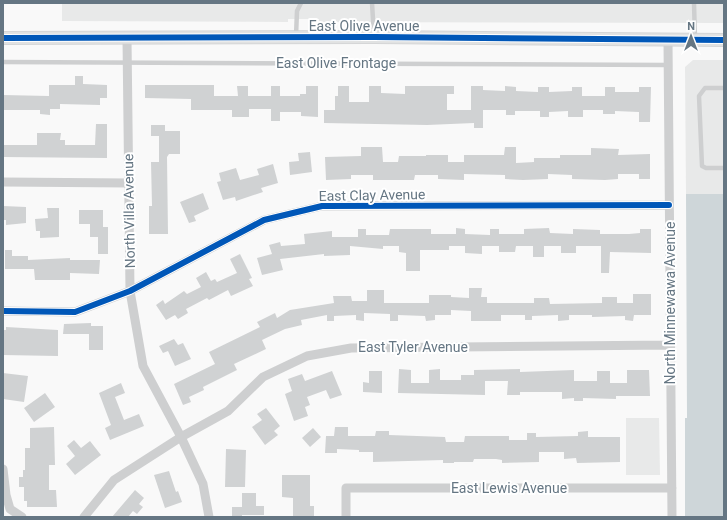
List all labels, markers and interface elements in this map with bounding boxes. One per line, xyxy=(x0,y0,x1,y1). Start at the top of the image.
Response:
north arrow xyxy=(671,16,711,56)
street label: East Olive Avenue xyxy=(309,18,419,34)
text: N xyxy=(687,20,695,33)
street label: East Olive Frontage xyxy=(276,55,396,71)
street label: North Villa Avenue xyxy=(120,153,138,269)
street label: East Clay Avenue xyxy=(318,186,426,204)
street label: North Minnewawa Avenue xyxy=(662,222,678,384)
street label: East Tyler Avenue xyxy=(358,339,468,355)
street label: East Lewis Avenue xyxy=(451,480,567,496)

